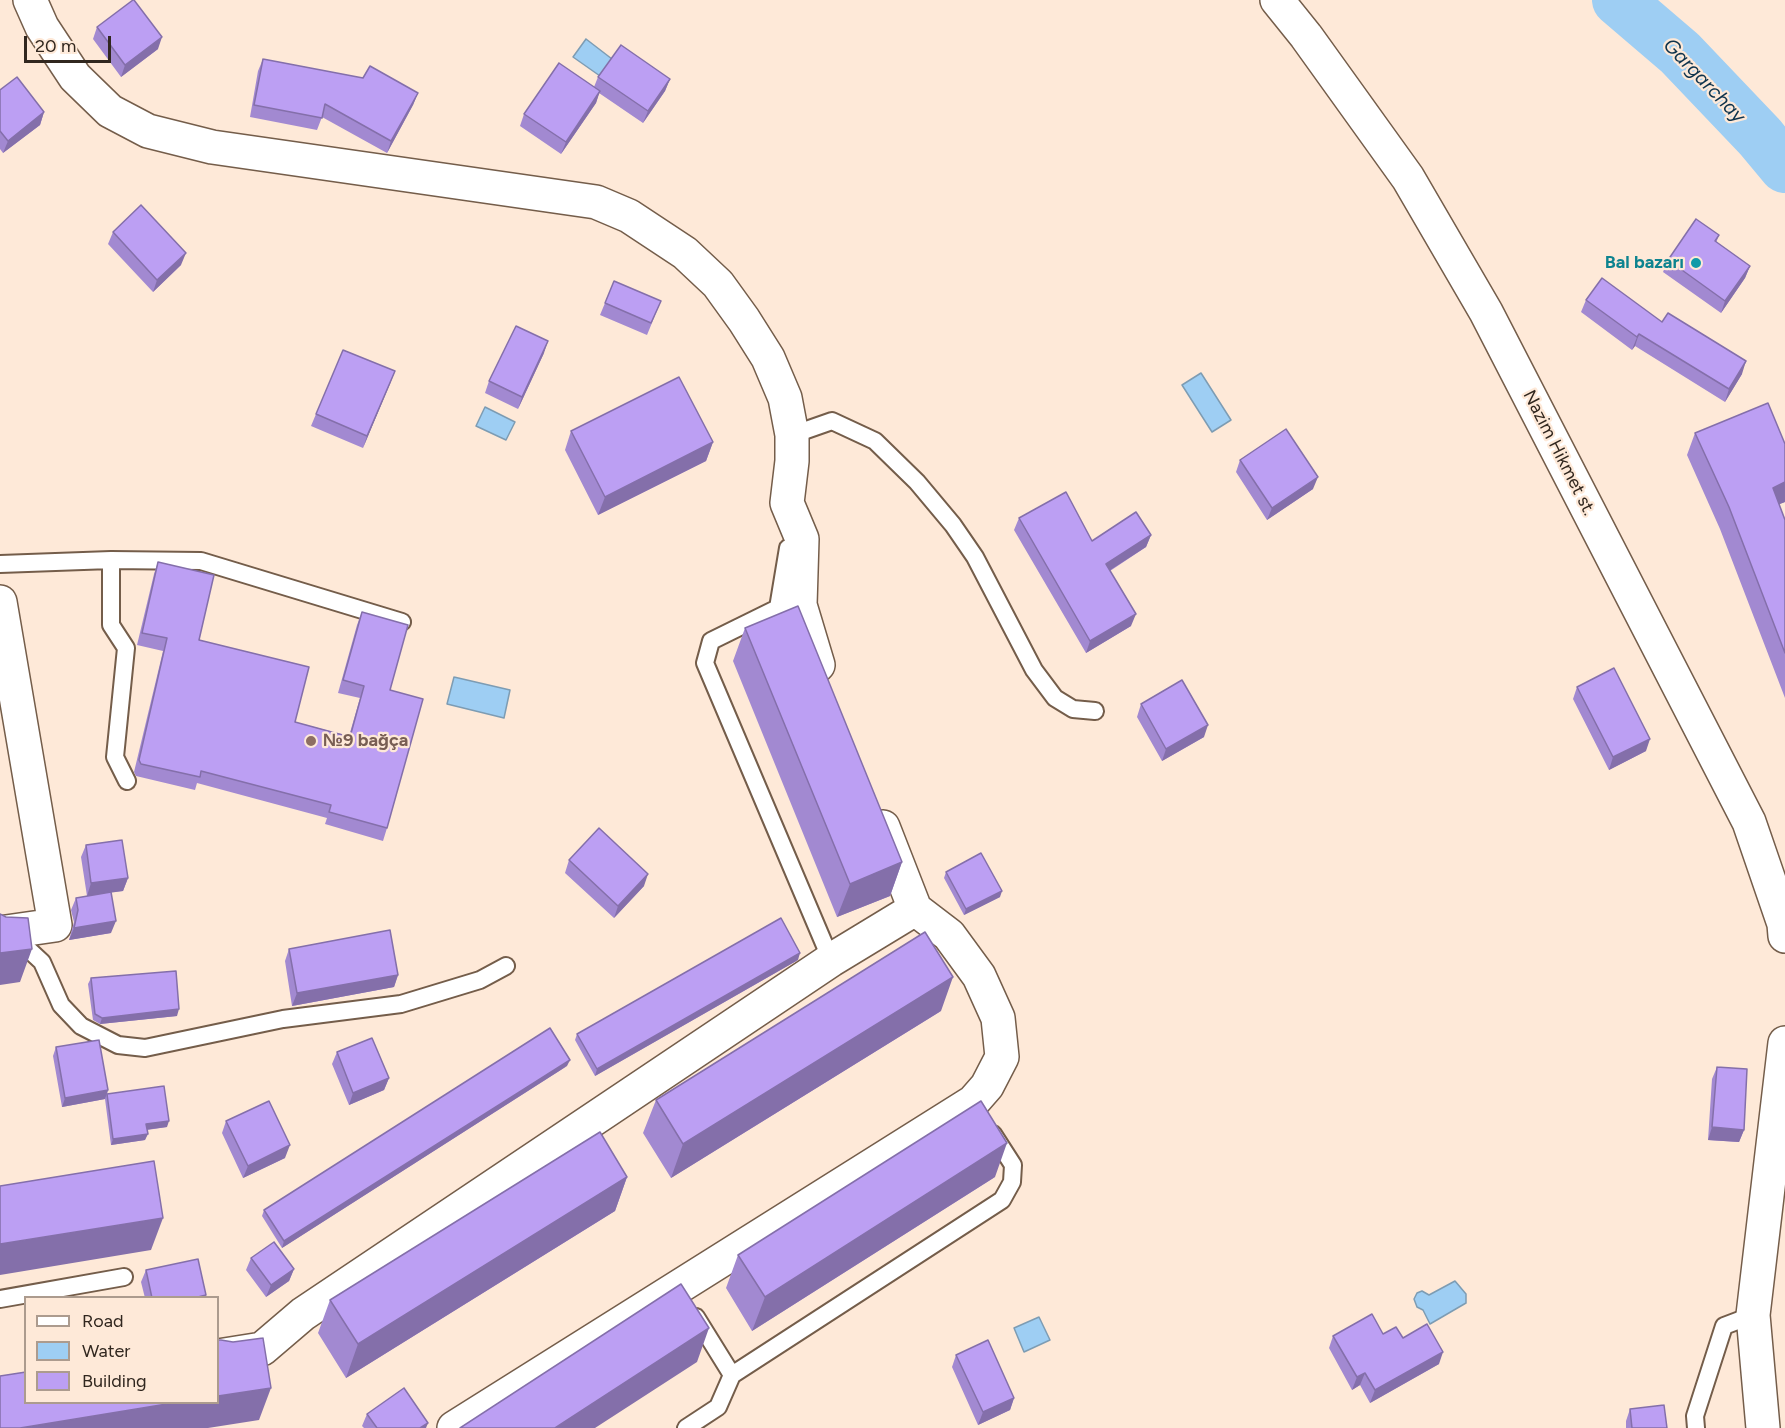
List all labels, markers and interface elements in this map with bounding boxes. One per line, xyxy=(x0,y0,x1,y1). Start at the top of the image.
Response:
scale bar xyxy=(27,24,114,62)
water label: Gargarchay xyxy=(1658,34,1750,128)
text: 20 m xyxy=(35,35,76,57)
place label: Bal bazarı xyxy=(1605,252,1684,274)
marker: Bal bazarı xyxy=(1689,256,1703,270)
street label: Nazim Hikmet st. xyxy=(1518,387,1600,519)
place label: №9 bağça xyxy=(323,730,408,752)
marker: №9 bağça xyxy=(304,734,318,748)
legend xyxy=(24,1296,219,1404)
text: Road xyxy=(82,1310,123,1332)
text: Water xyxy=(82,1340,130,1362)
text: Building xyxy=(82,1370,147,1392)

